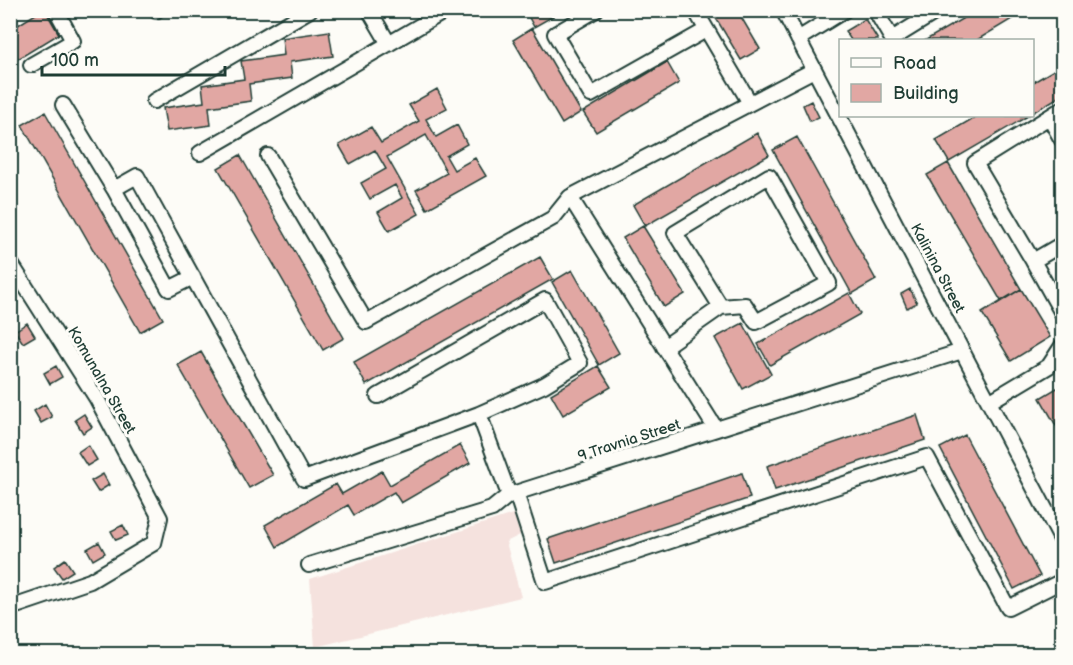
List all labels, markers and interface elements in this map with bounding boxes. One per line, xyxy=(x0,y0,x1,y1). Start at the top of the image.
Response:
scale bar xyxy=(42,39,225,77)
legend xyxy=(839,39,1034,117)
text: 100 m xyxy=(51,50,99,71)
text: Road xyxy=(893,53,937,74)
text: Building xyxy=(893,83,959,104)
street label: Kalinina Street xyxy=(906,220,969,317)
street label: Komunalna Street xyxy=(63,323,140,438)
street label: 9 Travnia Street xyxy=(575,415,683,466)

